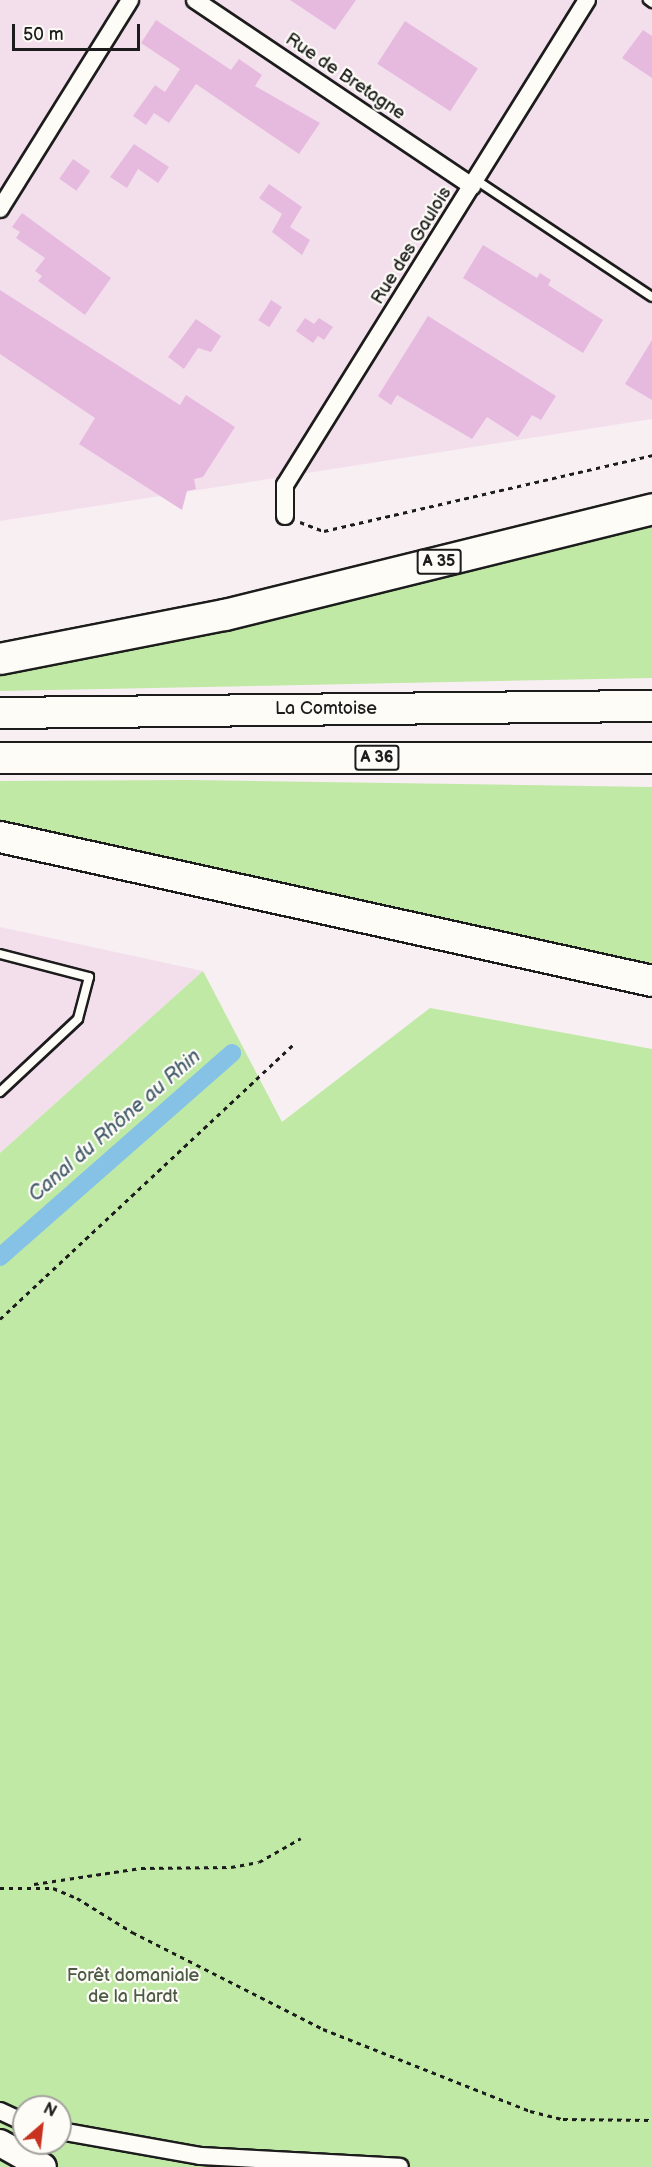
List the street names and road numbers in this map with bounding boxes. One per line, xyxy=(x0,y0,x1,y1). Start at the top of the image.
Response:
street label: Rue de Bretagne xyxy=(281,29,409,125)
street label: Rue des Gaulois xyxy=(367,183,457,309)
road number: A 35 xyxy=(416,549,462,575)
street label: La Comtoise xyxy=(275,698,377,720)
road number: A 36 xyxy=(353,745,401,771)

